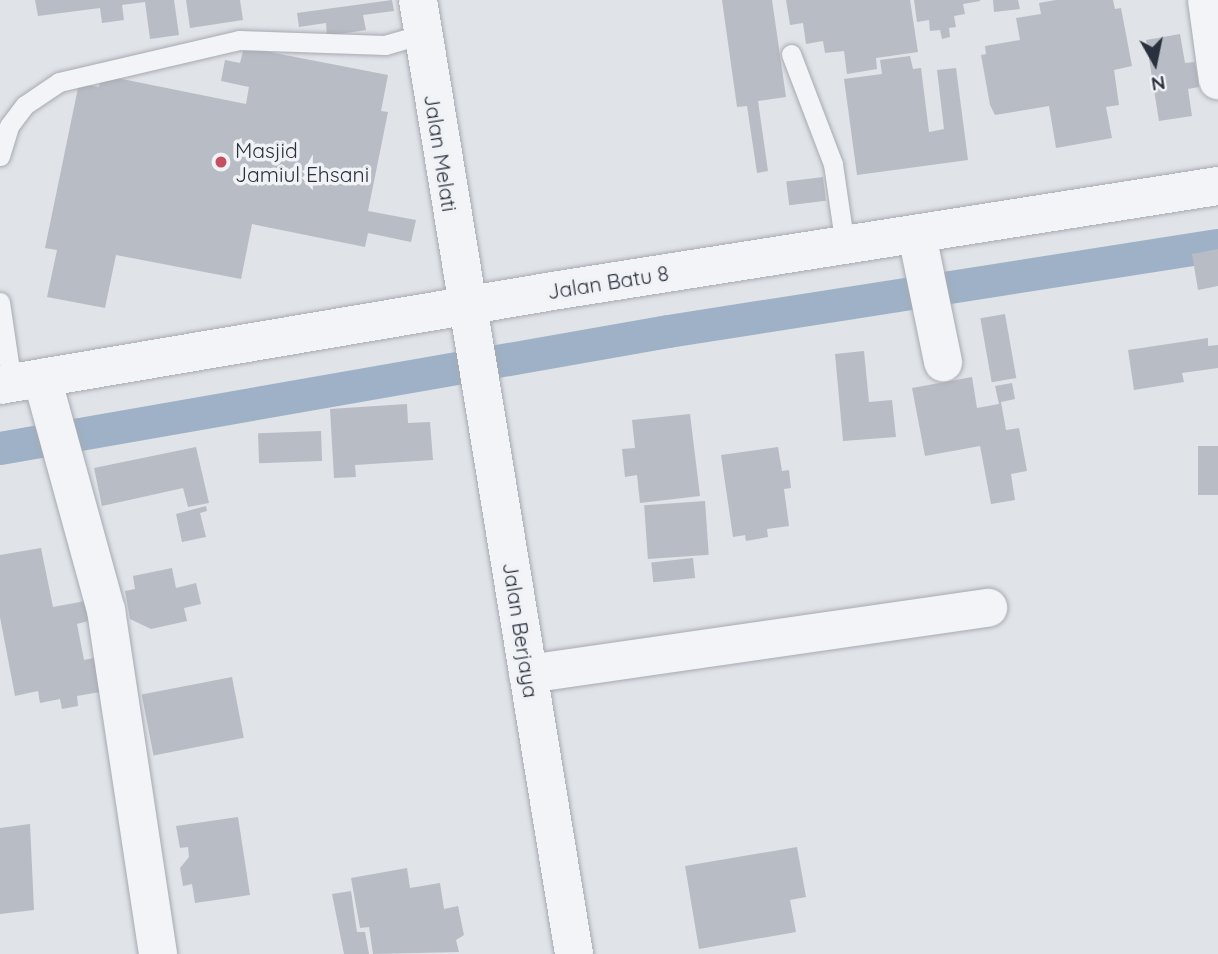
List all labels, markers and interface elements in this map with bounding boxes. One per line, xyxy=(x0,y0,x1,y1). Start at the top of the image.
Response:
north arrow xyxy=(1120,28,1190,98)
text: N xyxy=(1150,71,1167,97)
street label: Jalan Melati xyxy=(419,92,463,214)
place label: Masjid Jamiul Ehsani xyxy=(235,137,369,187)
marker: Masjid Jamiul Ehsani xyxy=(213,154,229,170)
street label: Jalan Batu 8 xyxy=(545,260,671,304)
street label: Jalan Berjaya xyxy=(498,561,544,699)

